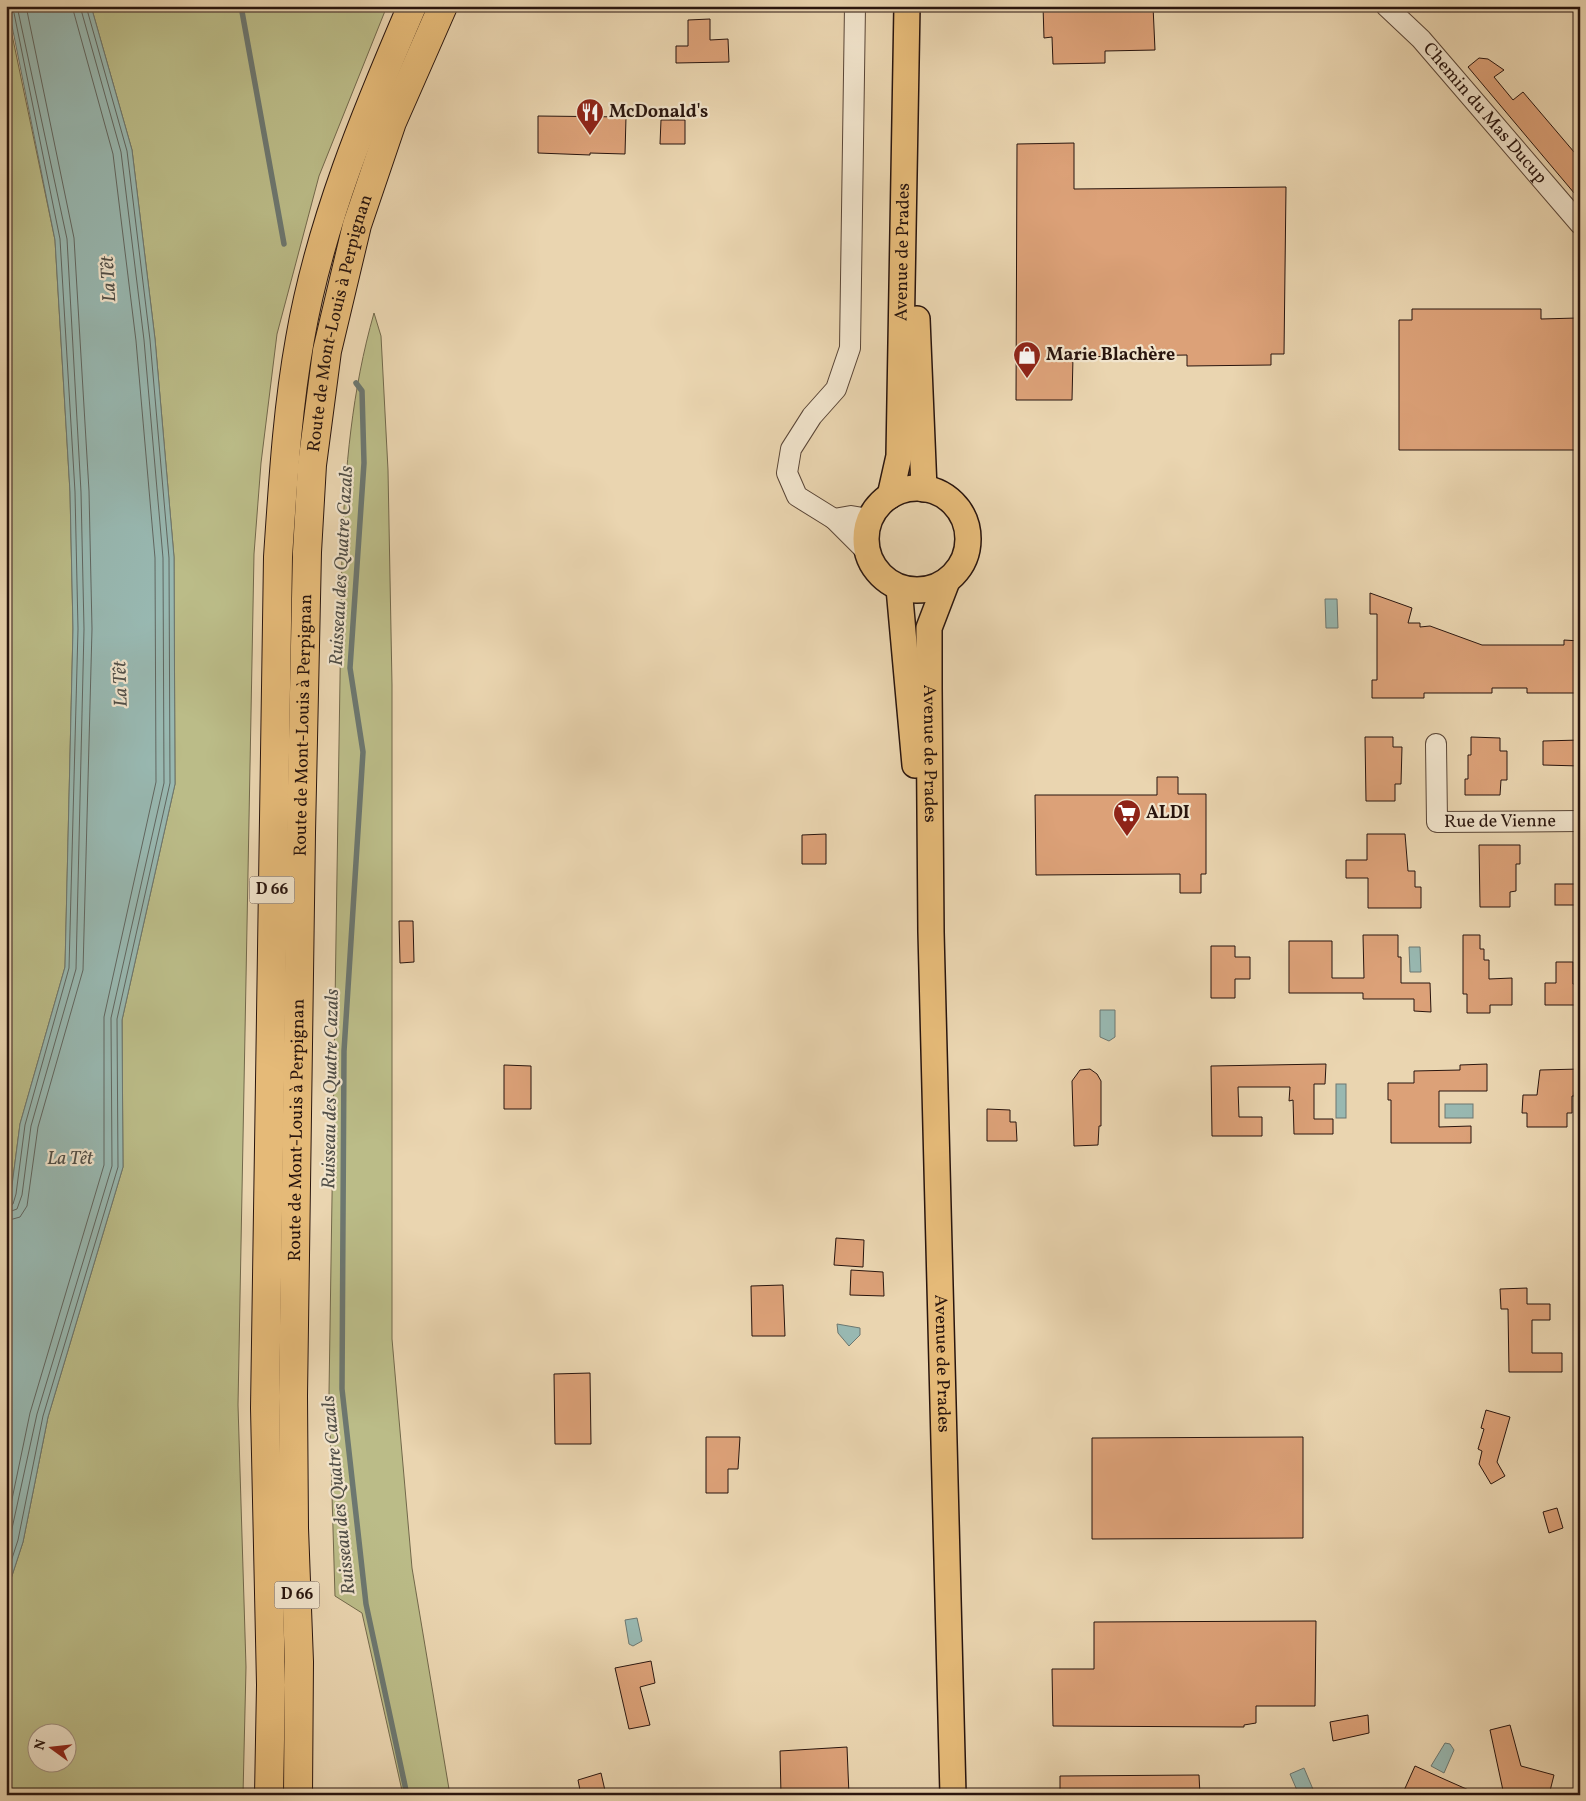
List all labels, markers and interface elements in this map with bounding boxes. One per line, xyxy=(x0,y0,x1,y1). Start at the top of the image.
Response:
street label: Chemin du Mas Ducup xyxy=(1417,37,1553,189)
restaurant icon: McDonald's xyxy=(575,97,605,136)
place label: McDonald's xyxy=(609,100,708,125)
street label: Avenue de Prades xyxy=(889,183,916,321)
street label: Route de Mont-Louis à Perpignan xyxy=(301,191,379,454)
water label: La Têt xyxy=(95,254,123,303)
shop icon: Marie Blachère xyxy=(1012,340,1042,379)
place label: Marie Blachère xyxy=(1046,343,1175,368)
water label: Ruisseau des Quatre Cazals xyxy=(324,465,360,667)
street label: Route de Mont-Louis à Perpignan xyxy=(288,593,319,857)
water label: La Têt xyxy=(107,660,135,707)
street label: Avenue de Prades xyxy=(916,684,943,823)
supermarket icon: ALDI xyxy=(1112,798,1142,837)
place label: ALDI xyxy=(1146,801,1190,826)
street label: Rue de Vienne xyxy=(1444,809,1556,834)
road number: D 66 xyxy=(250,876,294,904)
water label: Ruisseau des Quatre Cazals xyxy=(316,989,346,1189)
street label: Route de Mont-Louis à Perpignan xyxy=(282,998,311,1262)
water label: La Têt xyxy=(47,1146,94,1172)
street label: Avenue de Prades xyxy=(928,1294,956,1433)
water label: Ruisseau des Quatre Cazals xyxy=(316,1394,362,1596)
road number: D 66 xyxy=(274,1582,320,1608)
north arrow xyxy=(28,1724,78,1774)
text: N xyxy=(30,1738,51,1752)

